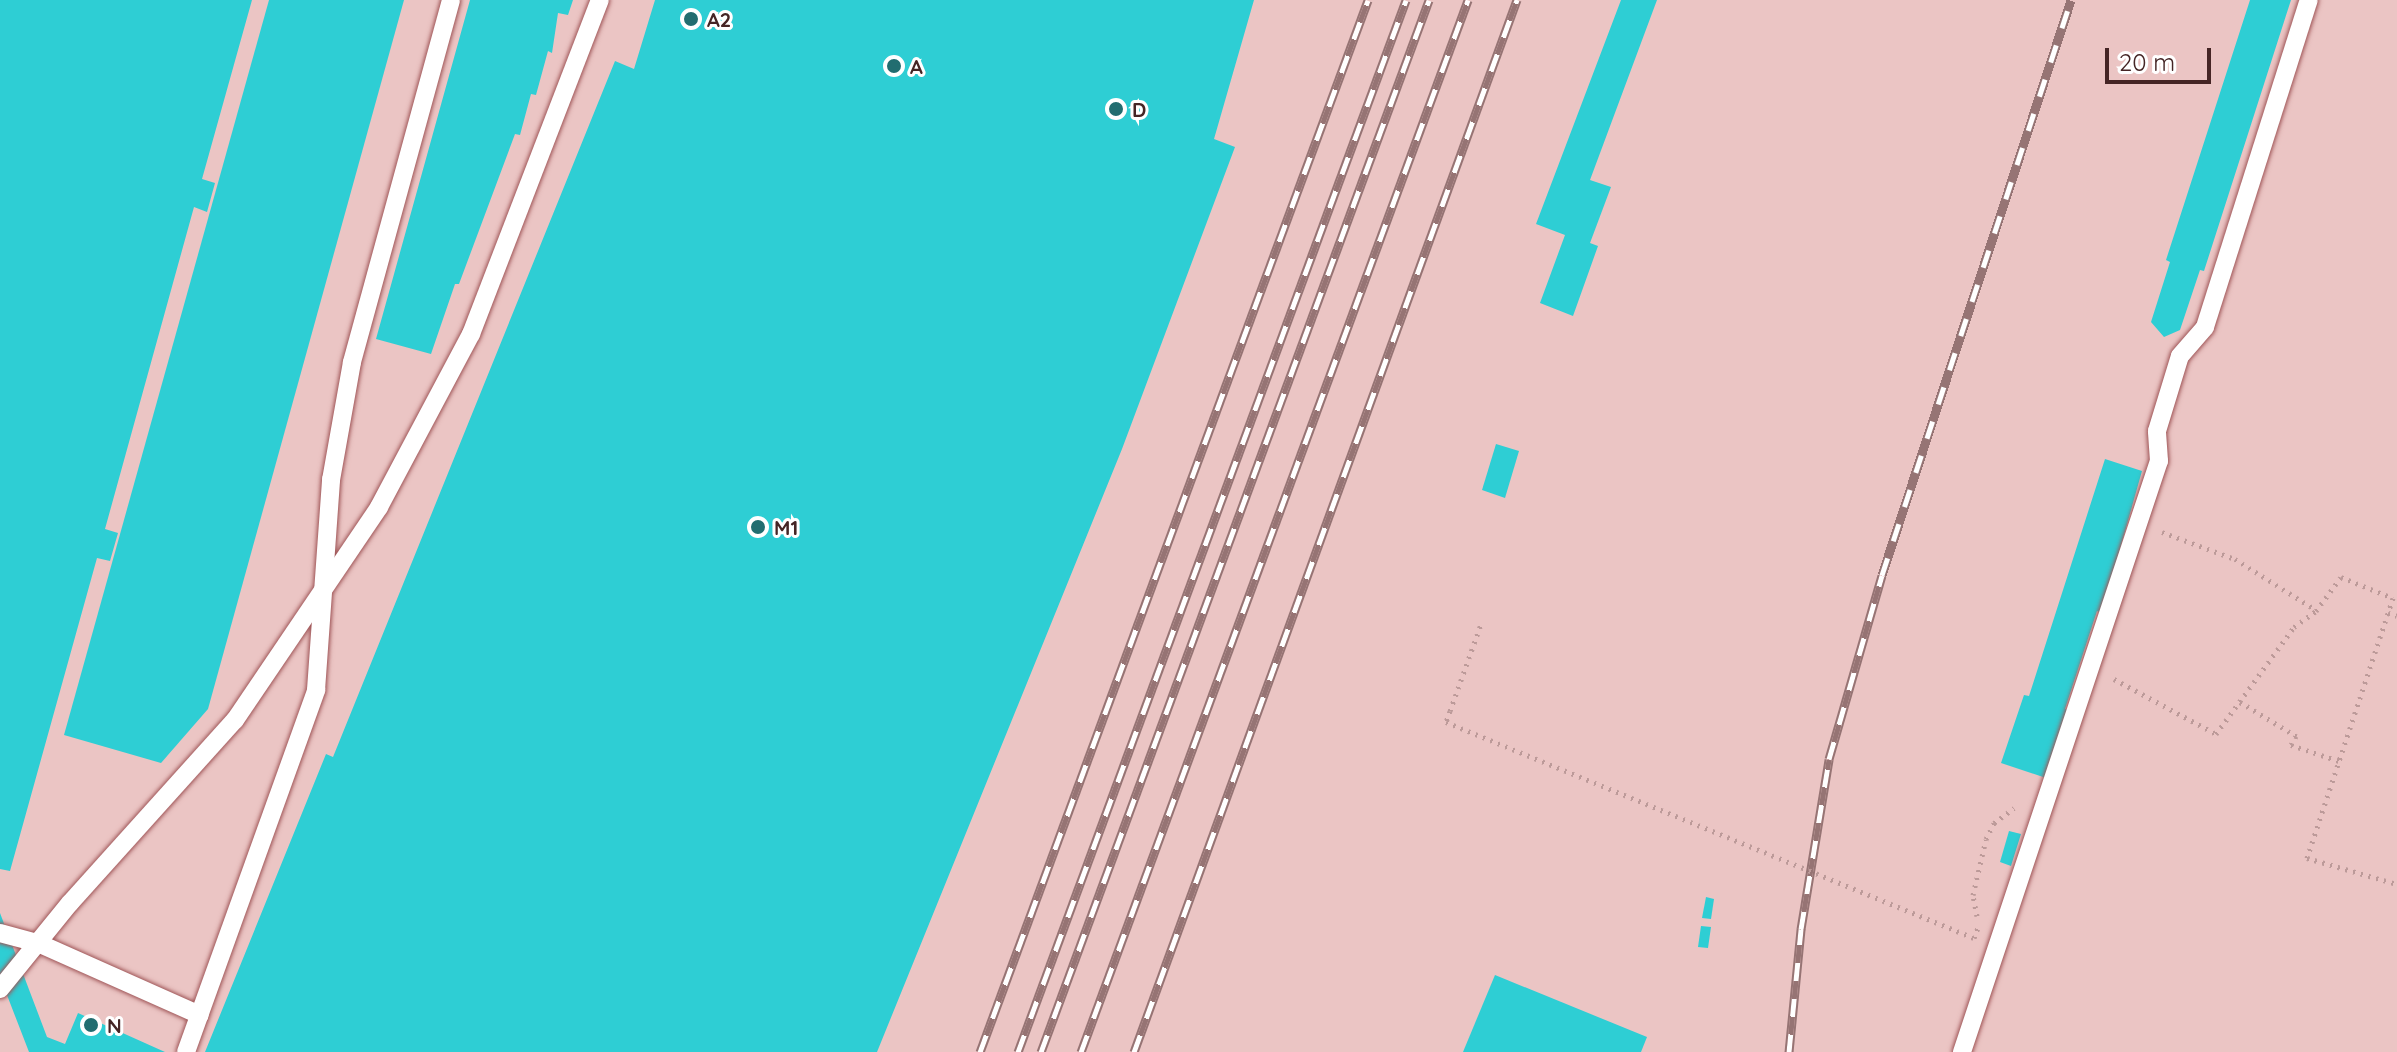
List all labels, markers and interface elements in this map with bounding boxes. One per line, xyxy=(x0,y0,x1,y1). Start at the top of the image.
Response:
place label: A2 xyxy=(707,7,731,31)
marker: A2 xyxy=(682,10,700,28)
scale bar xyxy=(2109,32,2215,82)
text: 20 m xyxy=(2119,47,2175,77)
place label: A xyxy=(910,54,923,78)
marker: A xyxy=(885,57,903,75)
place label: D xyxy=(1132,97,1146,121)
marker: D xyxy=(1107,100,1125,118)
place label: M1 xyxy=(774,515,798,539)
marker: M1 xyxy=(749,518,767,536)
place label: N xyxy=(107,1013,122,1037)
marker: N xyxy=(82,1016,100,1034)

